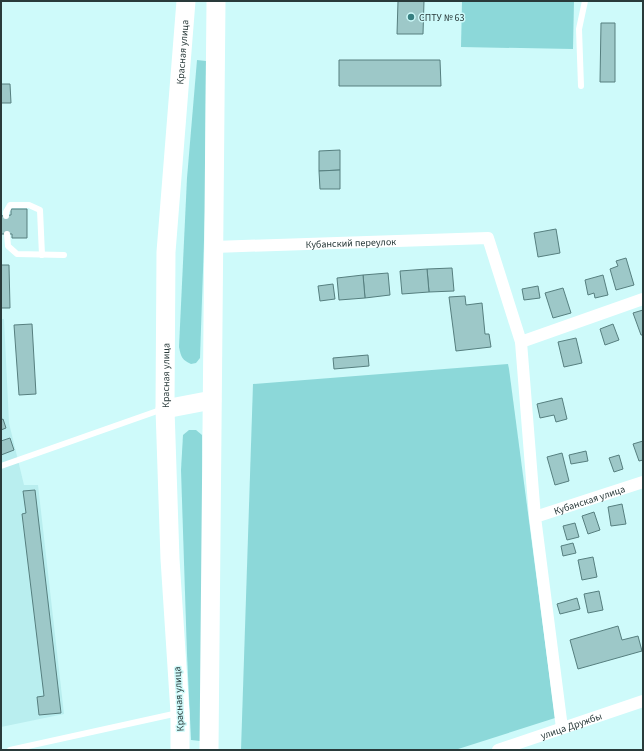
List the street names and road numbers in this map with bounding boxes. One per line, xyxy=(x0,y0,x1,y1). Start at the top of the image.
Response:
street label: Красная улица xyxy=(173,19,192,85)
street label: Кубанский переулок xyxy=(305,235,396,252)
street label: Красная улица xyxy=(159,343,173,408)
street label: Кубанская улица xyxy=(552,482,627,518)
street label: Красная улица xyxy=(170,666,188,732)
street label: улица Дружбы xyxy=(539,709,604,743)

